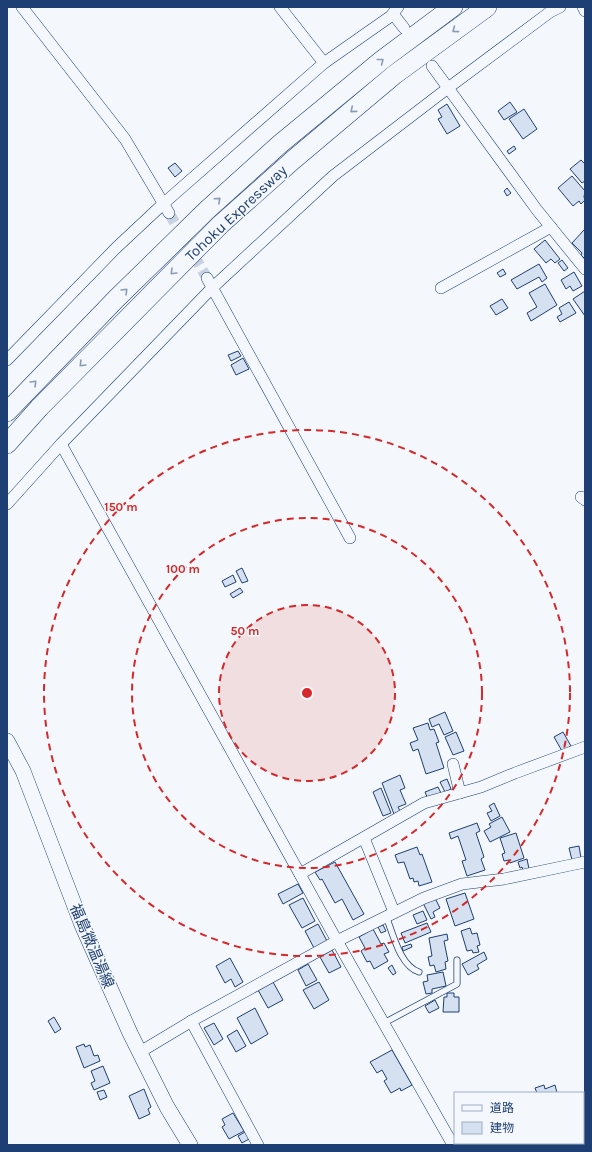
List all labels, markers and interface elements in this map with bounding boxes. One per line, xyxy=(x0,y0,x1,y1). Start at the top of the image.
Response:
one-way arrow xyxy=(453,25,460,32)
one-way arrow xyxy=(376,59,383,66)
one-way arrow xyxy=(350,105,357,112)
street label: Tohoku Expressway xyxy=(181,161,291,265)
one-way arrow xyxy=(213,197,221,205)
one-way arrow xyxy=(170,267,178,274)
one-way arrow xyxy=(120,288,128,296)
one-way arrow xyxy=(79,359,87,367)
one-way arrow xyxy=(29,380,36,388)
text: 150 m xyxy=(104,500,138,514)
text: 100 m xyxy=(166,562,200,576)
text: 50 m xyxy=(231,624,260,638)
centre of rings xyxy=(300,686,314,700)
street label: 福島微温湯線 xyxy=(66,901,118,991)
legend xyxy=(454,1092,584,1144)
text: 道路 xyxy=(490,1101,514,1115)
text: 建物 xyxy=(490,1121,514,1135)

